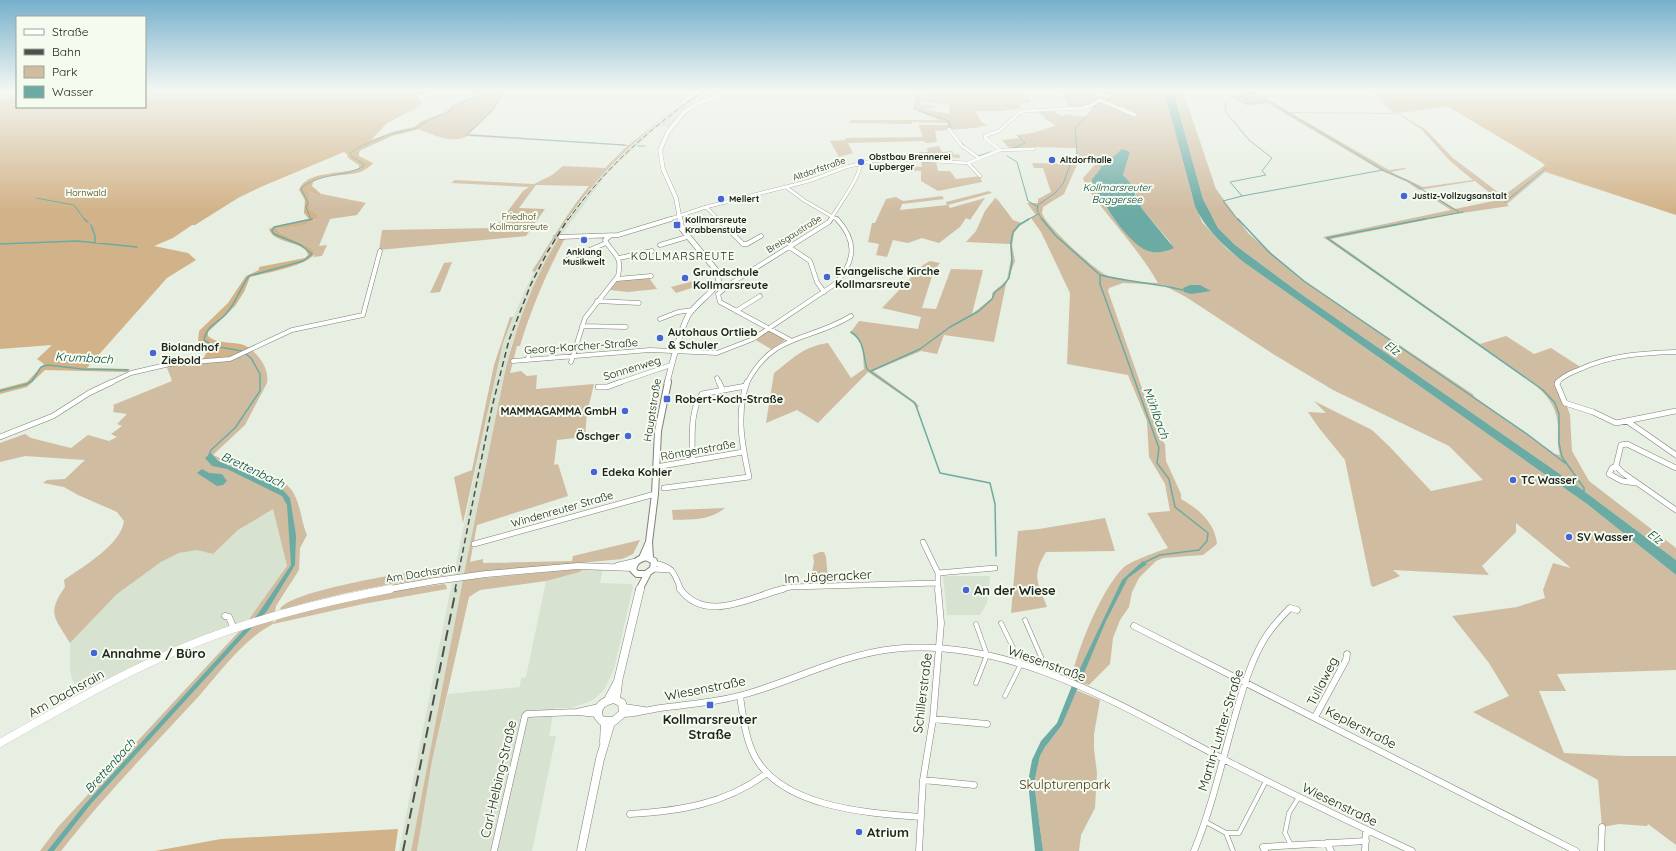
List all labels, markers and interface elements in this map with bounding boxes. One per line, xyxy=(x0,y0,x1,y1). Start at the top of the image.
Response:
legend xyxy=(16,16,146,108)
text: Straße xyxy=(52,24,89,39)
text: Bahn xyxy=(52,44,81,59)
text: Park xyxy=(52,64,77,79)
text: Wasser xyxy=(52,84,94,99)
place label: Obstbau Brennerei Lupberger xyxy=(869,151,951,172)
street label: Altdorfstraße xyxy=(791,154,847,183)
place label: Altdorfhalle xyxy=(1060,154,1112,165)
marker: Altdorfhalle xyxy=(1047,155,1057,165)
marker: Obstbau Brennerei Lupberger xyxy=(856,157,866,167)
water label: Kollmarsreuter Baggersee xyxy=(1083,181,1153,206)
park label: Hornwald xyxy=(66,187,106,198)
place label: Justiz-Vollzugsanstalt xyxy=(1412,190,1507,201)
marker: Justiz-Vollzugsanstalt xyxy=(1399,191,1409,201)
place label: Mellert xyxy=(729,193,760,204)
marker: Mellert xyxy=(716,194,726,204)
park label: Friedhof Kollmarsreute xyxy=(490,211,548,232)
street label: Breisgaustraße xyxy=(764,212,823,255)
place label: Kollmarsreute Krabbenstube xyxy=(685,214,747,235)
marker: Kollmarsreute Krabbenstube xyxy=(672,220,682,230)
marker: Anklang Musikwelt xyxy=(579,235,589,245)
place label: Anklang Musikwelt xyxy=(563,246,606,267)
district label: KOLLMARSREUTE xyxy=(631,249,735,263)
place label: Evangelische Kirche Kollmarsreute xyxy=(835,264,940,291)
place label: Grundschule Kollmarsreute xyxy=(693,265,769,292)
marker: Evangelische Kirche Kollmarsreute xyxy=(822,272,832,282)
marker: Grundschule Kollmarsreute xyxy=(680,273,690,283)
place label: Autohaus Ortlieb & Schuler xyxy=(668,325,757,352)
marker: Autohaus Ortlieb & Schuler xyxy=(655,333,665,343)
street label: Georg-Karcher-Straße xyxy=(524,335,638,357)
water label: Elz xyxy=(1382,337,1404,359)
place label: Biolandhof Ziebold xyxy=(161,340,219,367)
water label: Krumbach xyxy=(55,348,114,367)
marker: Biolandhof Ziebold xyxy=(148,348,158,358)
street label: Sonnenweg xyxy=(602,353,662,383)
street label: Hauptstraße xyxy=(640,377,664,443)
water label: Mühlbach xyxy=(1140,385,1173,441)
place label: Robert-Koch-Straße xyxy=(675,392,784,406)
marker: Robert-Koch-Straße xyxy=(662,394,672,404)
place label: MAMMAGAMMA GmbH xyxy=(501,404,617,418)
marker: MAMMAGAMMA GmbH xyxy=(620,406,630,416)
place label: Öschger xyxy=(576,429,620,443)
marker: Öschger xyxy=(623,431,633,441)
street label: Röntgenstraße xyxy=(659,437,737,463)
water label: Brettenbach xyxy=(219,448,288,491)
place label: Edeka Kohler xyxy=(602,465,672,479)
marker: Edeka Kohler xyxy=(589,467,599,477)
place label: TC Wasser xyxy=(1521,473,1577,487)
marker: TC Wasser xyxy=(1508,475,1518,485)
street label: Windenreuter Straße xyxy=(509,488,615,530)
water label: Elz xyxy=(1645,526,1667,548)
place label: SV Wasser xyxy=(1577,530,1633,544)
marker: SV Wasser xyxy=(1564,532,1574,542)
street label: Am Dachsrain xyxy=(385,561,457,585)
street label: Im Jägeracker xyxy=(784,566,872,586)
place label: An der Wiese xyxy=(974,582,1056,598)
marker: An der Wiese xyxy=(961,585,971,595)
street label: Wiesenstraße xyxy=(1006,641,1088,685)
place label: Annahme / Büro xyxy=(102,645,206,661)
marker: Annahme / Büro xyxy=(89,648,99,658)
street label: Schillerstraße xyxy=(909,652,935,734)
street label: Tullaweg xyxy=(1303,654,1341,708)
street label: Am Dachsrain xyxy=(25,666,107,720)
street label: Martin-Luther-Straße xyxy=(1194,667,1246,793)
street label: Wiesenstraße xyxy=(663,672,747,704)
marker: Kollmarsreuter Straße xyxy=(705,700,715,710)
street label: Keplerstraße xyxy=(1323,702,1399,752)
place label: Kollmarsreuter Straße xyxy=(663,711,758,742)
street label: Carl-Helbing-Straße xyxy=(477,719,519,839)
water label: Brettenbach xyxy=(81,735,138,796)
park label: Skulpturenpark xyxy=(1019,776,1111,792)
street label: Wiesenstraße xyxy=(1300,779,1380,829)
place label: Atrium xyxy=(867,824,909,840)
marker: Atrium xyxy=(854,827,864,837)

